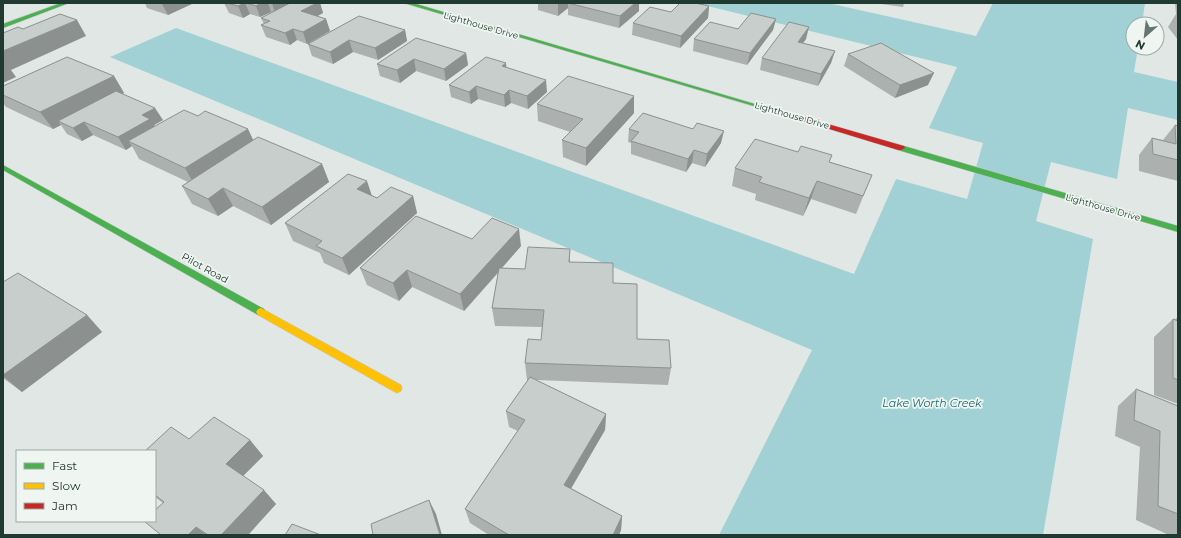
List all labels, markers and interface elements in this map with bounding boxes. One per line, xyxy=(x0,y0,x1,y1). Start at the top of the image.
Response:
street label: Lighthouse Drive xyxy=(442,9,520,41)
north arrow xyxy=(1125,16,1165,56)
text: N xyxy=(1133,37,1148,53)
street label: Lighthouse Drive xyxy=(753,99,831,131)
street label: Lighthouse Drive xyxy=(1064,191,1142,223)
street label: Pilot Road xyxy=(179,250,231,286)
water label: Lake Worth Creek xyxy=(882,396,982,410)
legend xyxy=(16,450,156,522)
text: Fast xyxy=(52,458,77,473)
text: Slow xyxy=(52,478,81,493)
text: Jam xyxy=(51,498,78,513)

